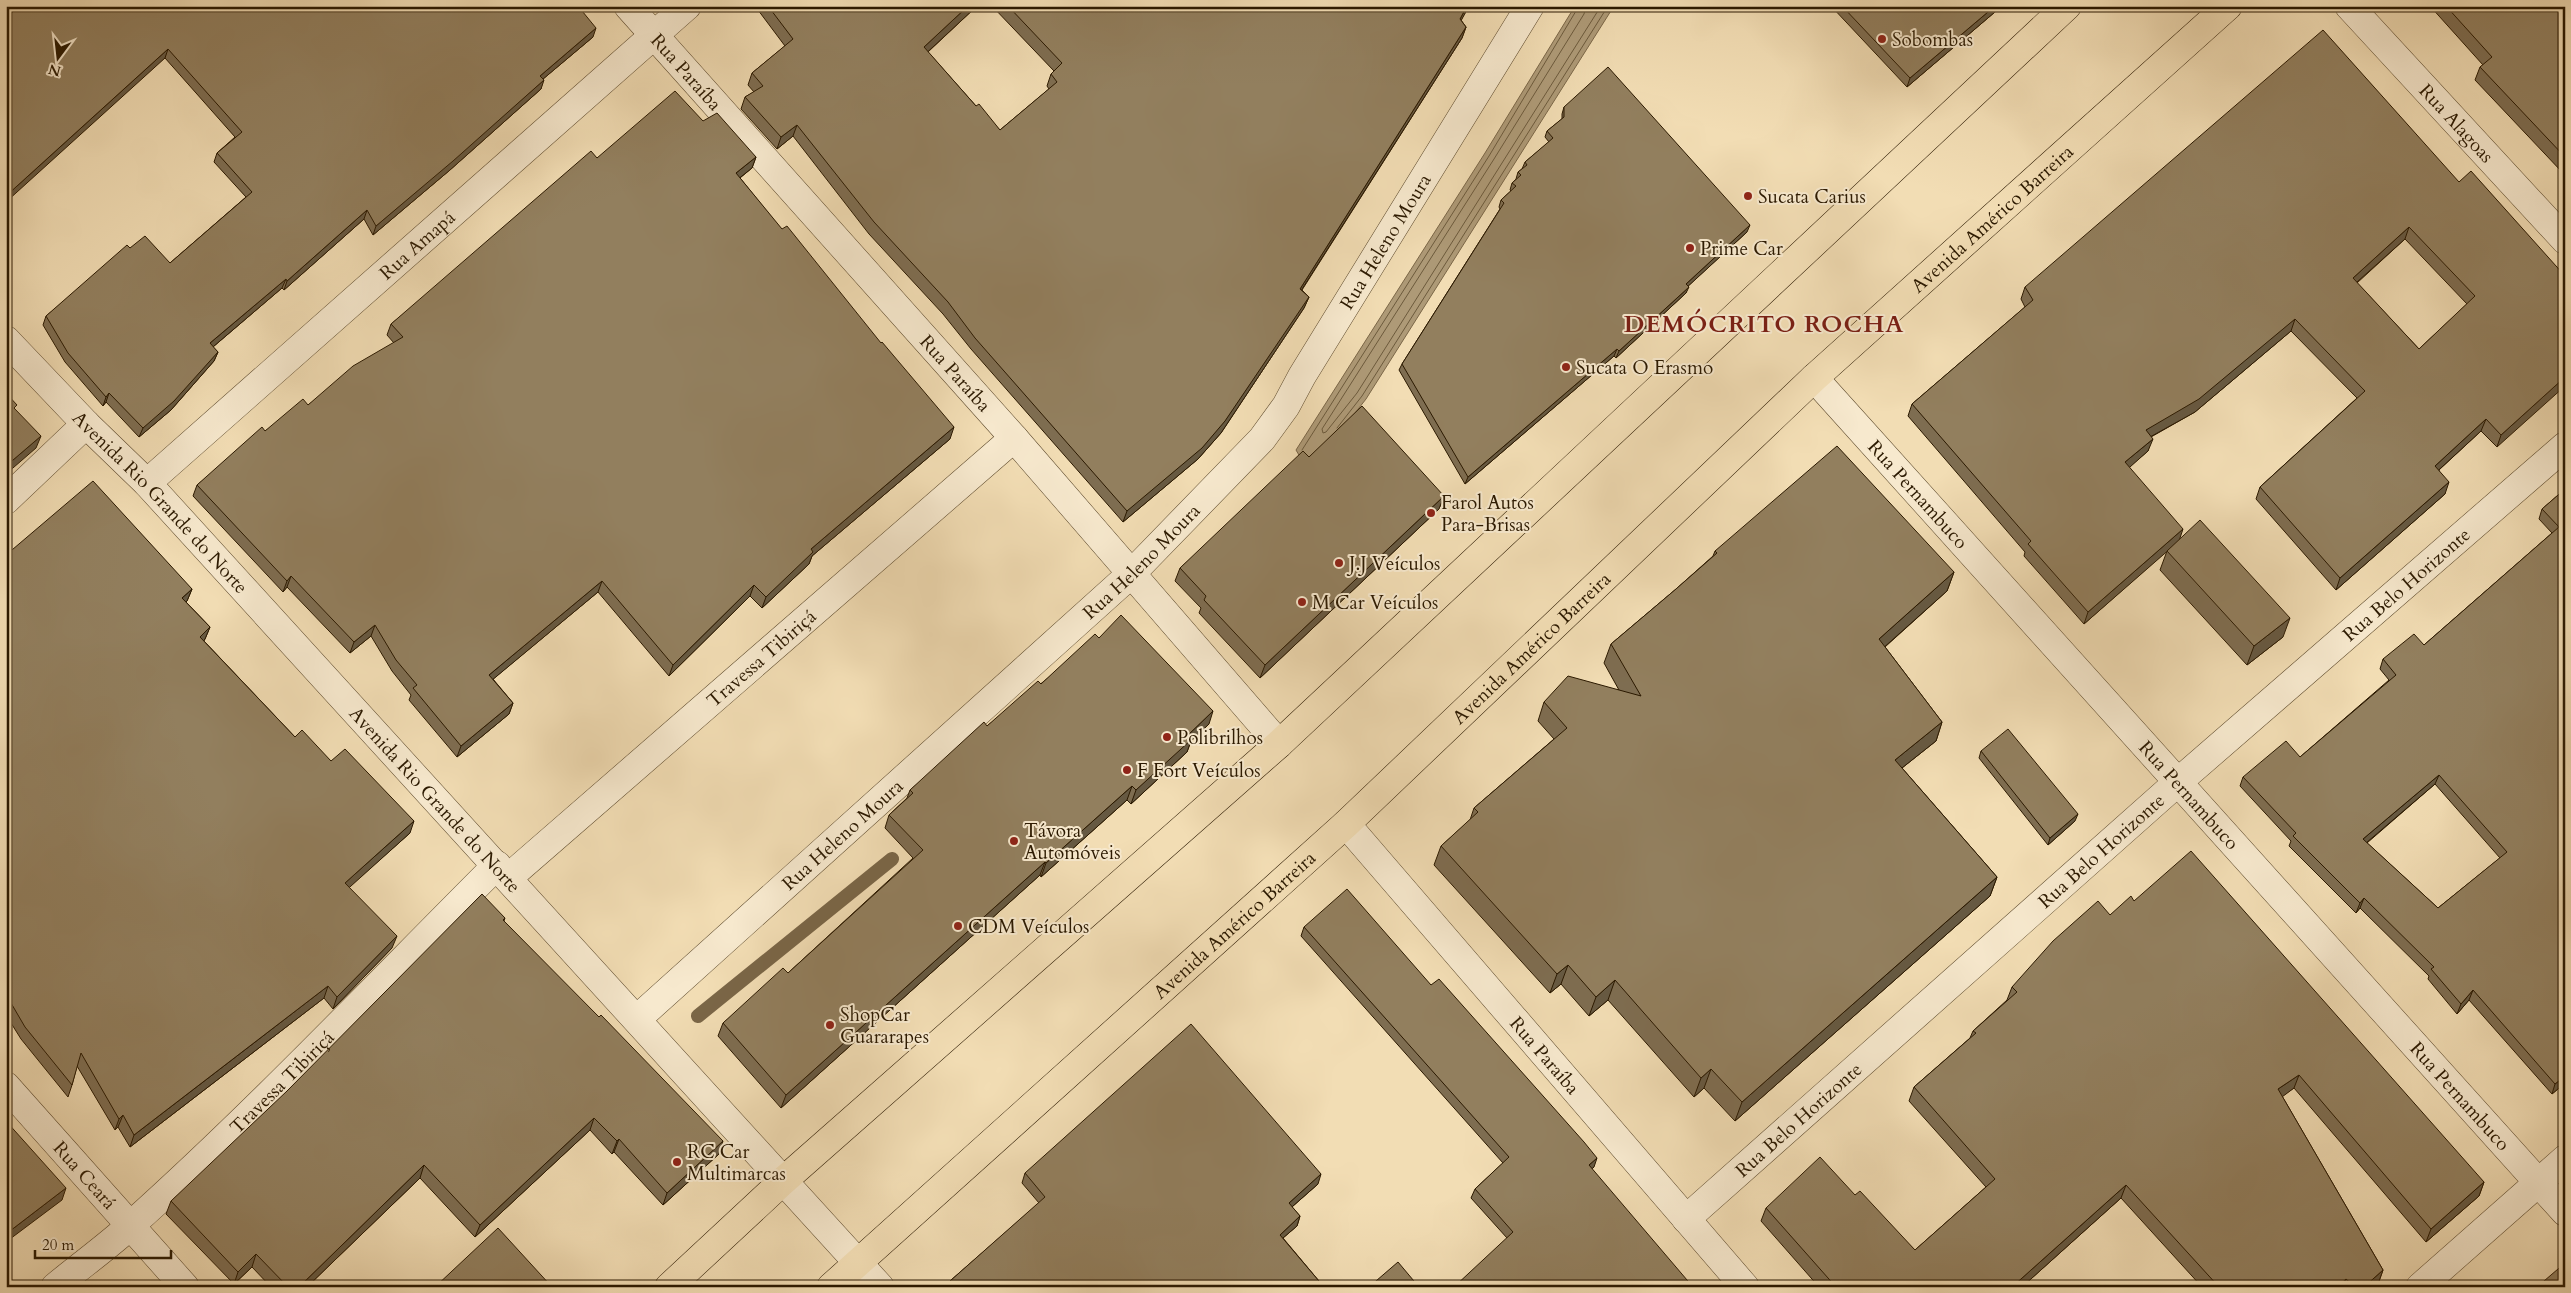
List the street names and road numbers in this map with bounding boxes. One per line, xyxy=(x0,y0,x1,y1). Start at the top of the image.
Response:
street label: Rua Paraíba xyxy=(644,28,727,116)
street label: Rua Alagoas xyxy=(2413,78,2499,169)
street label: Avenida Américo Barreira xyxy=(1906,139,2079,299)
street label: Rua Heleno Moura xyxy=(1334,169,1438,315)
street label: Rua Amapá xyxy=(374,205,461,286)
street label: Rua Paraíba xyxy=(914,329,997,418)
street label: Avenida Rio Grande do Norte xyxy=(66,406,254,600)
street label: Rua Pernambuco xyxy=(1862,434,1974,555)
street label: Rua Heleno Moura xyxy=(1077,498,1206,625)
street label: Rua Belo Horizonte xyxy=(2337,522,2476,648)
street label: Avenida Américo Barreira xyxy=(1447,567,1617,730)
street label: Travessa Tibiriçá xyxy=(701,604,822,714)
street label: Avenida Rio Grande do Norte xyxy=(343,701,526,899)
street label: Rua Pernambuco xyxy=(2133,735,2245,856)
street label: Rua Heleno Moura xyxy=(776,774,909,897)
street label: Rua Belo Horizonte xyxy=(2033,788,2171,915)
street label: Avenida Américo Barreira xyxy=(1148,845,1322,1005)
street label: Rua Paraíba xyxy=(1503,1011,1585,1100)
street label: Travessa Tibiriçá xyxy=(224,1025,340,1140)
street label: Rua Pernambuco xyxy=(2404,1036,2516,1157)
street label: Rua Belo Horizonte xyxy=(1730,1057,1868,1183)
street label: Rua Ceará xyxy=(47,1136,122,1215)

